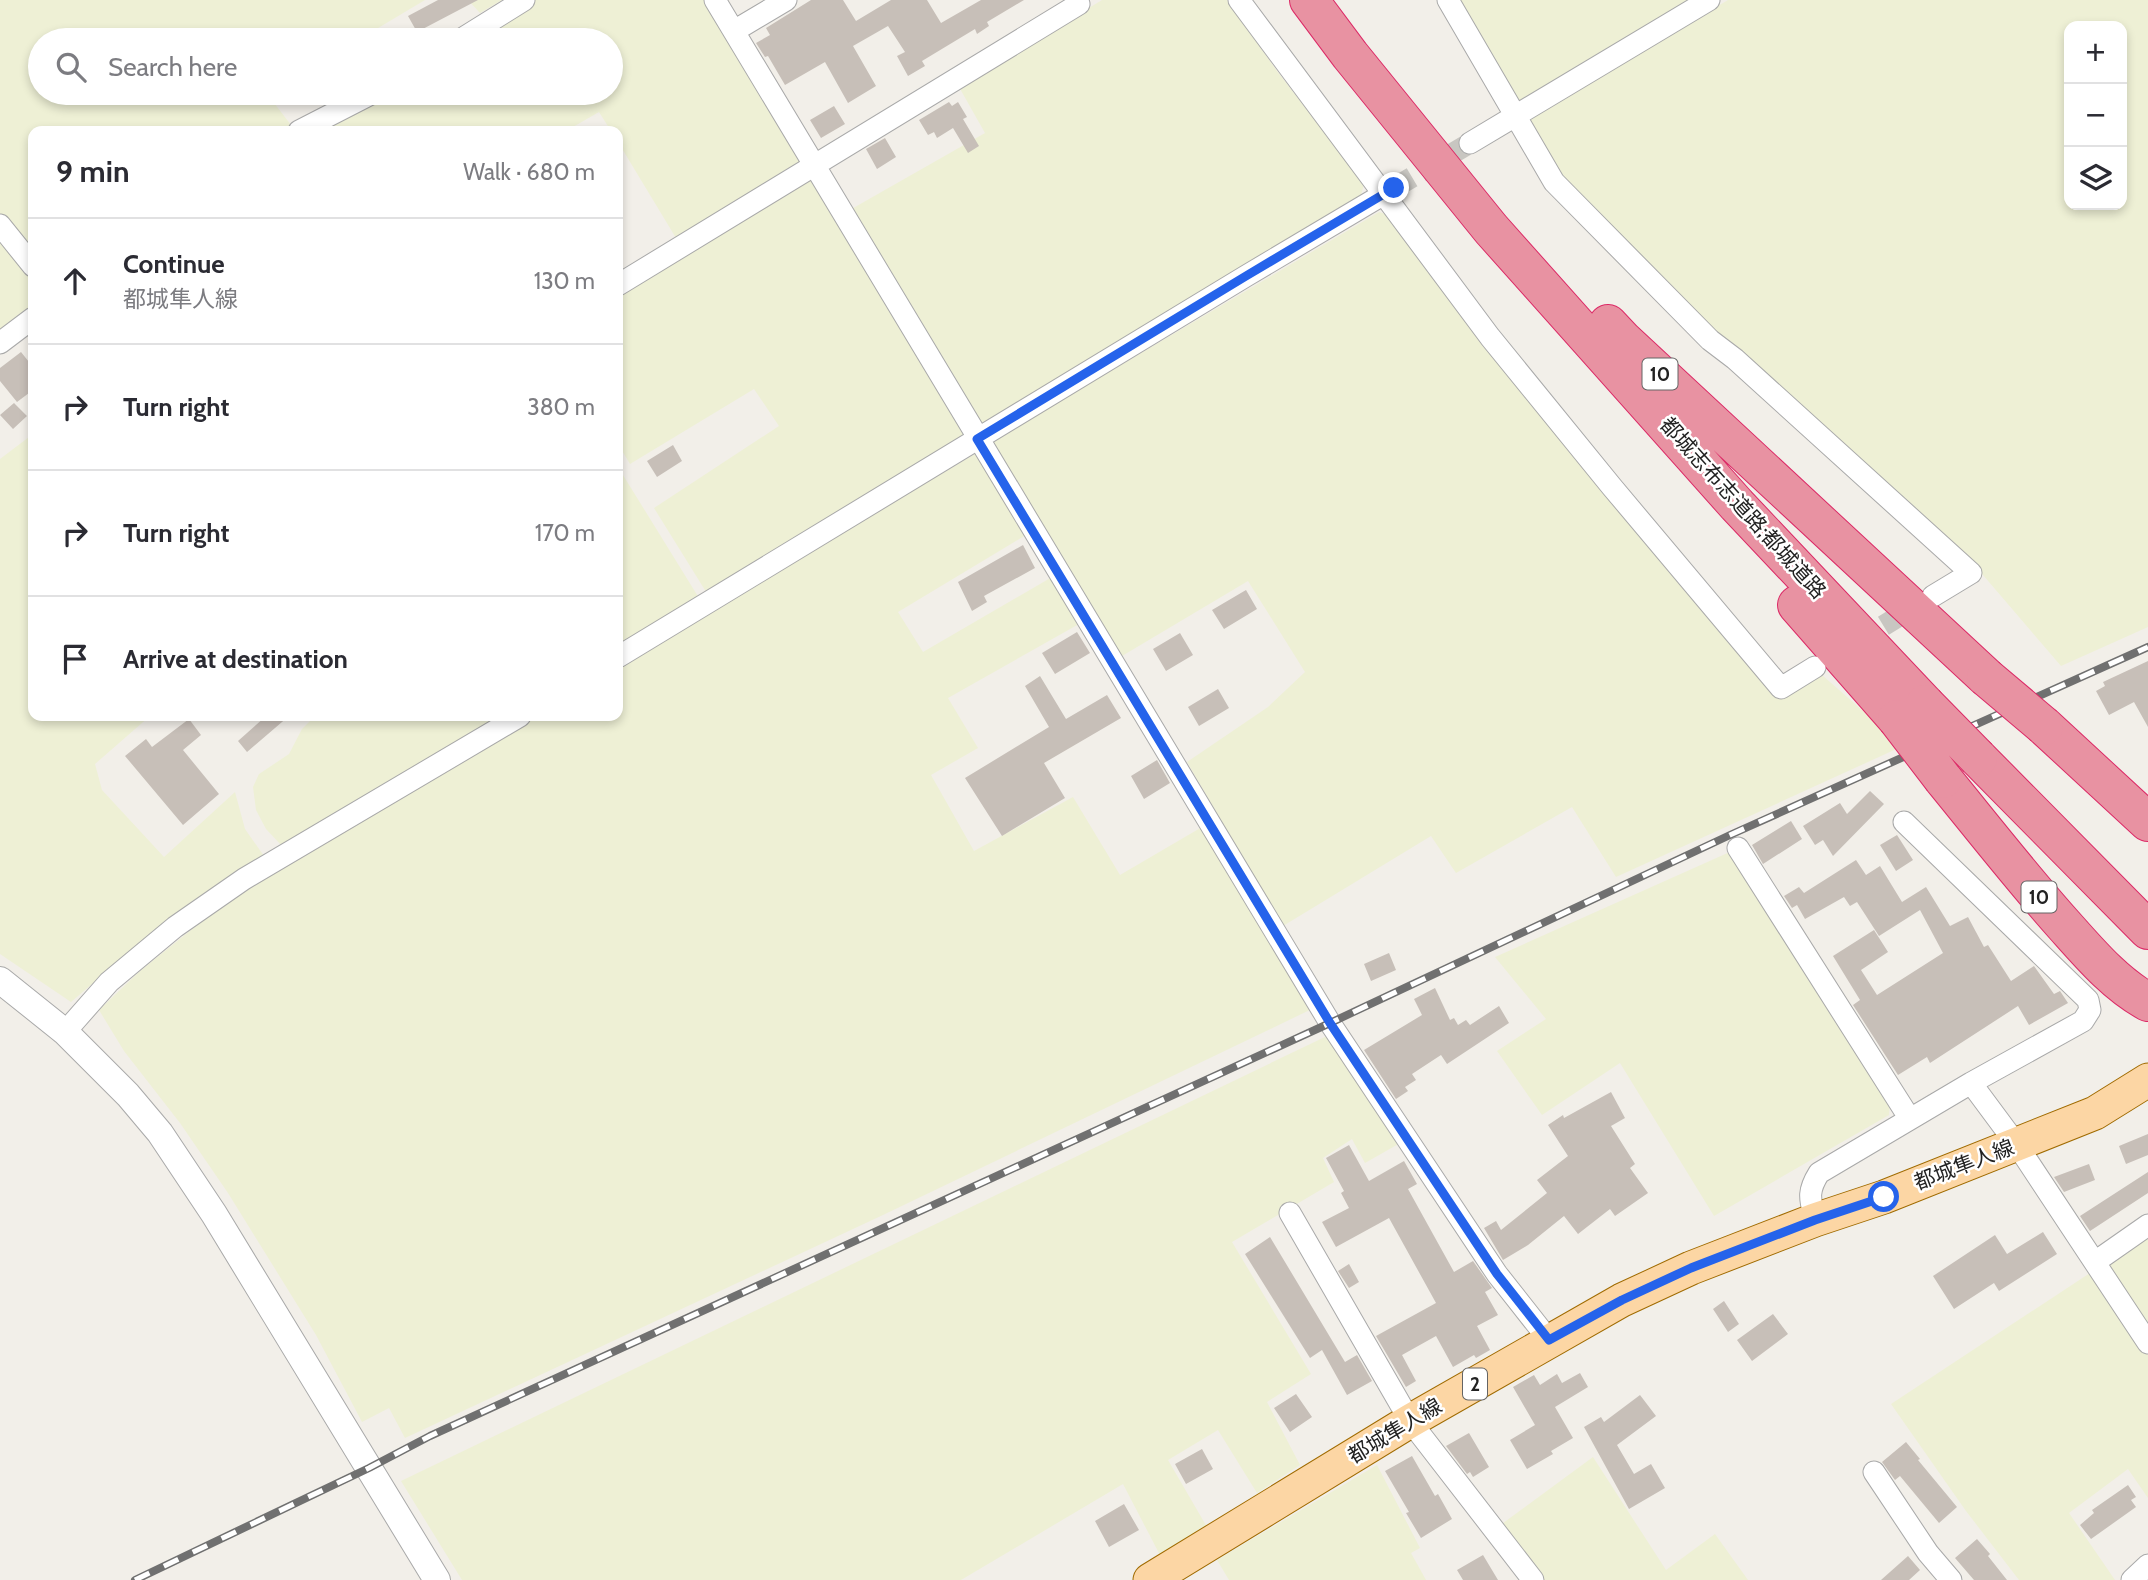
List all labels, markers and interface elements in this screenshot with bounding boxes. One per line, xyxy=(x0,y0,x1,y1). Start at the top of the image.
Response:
map controls xyxy=(2064,21,2127,210)
button: + xyxy=(2064,21,2127,84)
search box xyxy=(28,28,623,105)
icon: search xyxy=(52,48,90,86)
text: Search here xyxy=(108,51,237,83)
button: − xyxy=(2064,84,2127,147)
button: layers xyxy=(2064,147,2127,210)
text: 9 min xyxy=(56,153,129,190)
text: Walk · 680 m xyxy=(463,158,595,186)
route end xyxy=(1378,172,1409,203)
text: Continue xyxy=(123,248,225,280)
icon: ahead xyxy=(56,262,94,300)
text: 130 m xyxy=(534,267,595,295)
text: 都城隼人線 xyxy=(123,285,238,313)
road number: 10 xyxy=(1642,358,1678,390)
icon: right xyxy=(56,388,94,426)
text: Turn right xyxy=(123,391,229,423)
text: 380 m xyxy=(527,393,595,421)
street label: 都城志布志道路;都城道路 xyxy=(1655,412,1831,604)
icon: right xyxy=(56,514,94,552)
text: Turn right xyxy=(123,517,229,549)
text: 170 m xyxy=(535,519,595,547)
icon: arrive xyxy=(56,640,94,678)
text: Arrive at destination xyxy=(123,643,348,675)
road number: 10 xyxy=(2022,882,2056,912)
street label: 都城隼人線 xyxy=(1910,1134,2017,1195)
route start xyxy=(1868,1181,1899,1212)
road number: 2 xyxy=(1463,1368,1487,1400)
street label: 都城隼人線 xyxy=(1343,1393,1446,1468)

